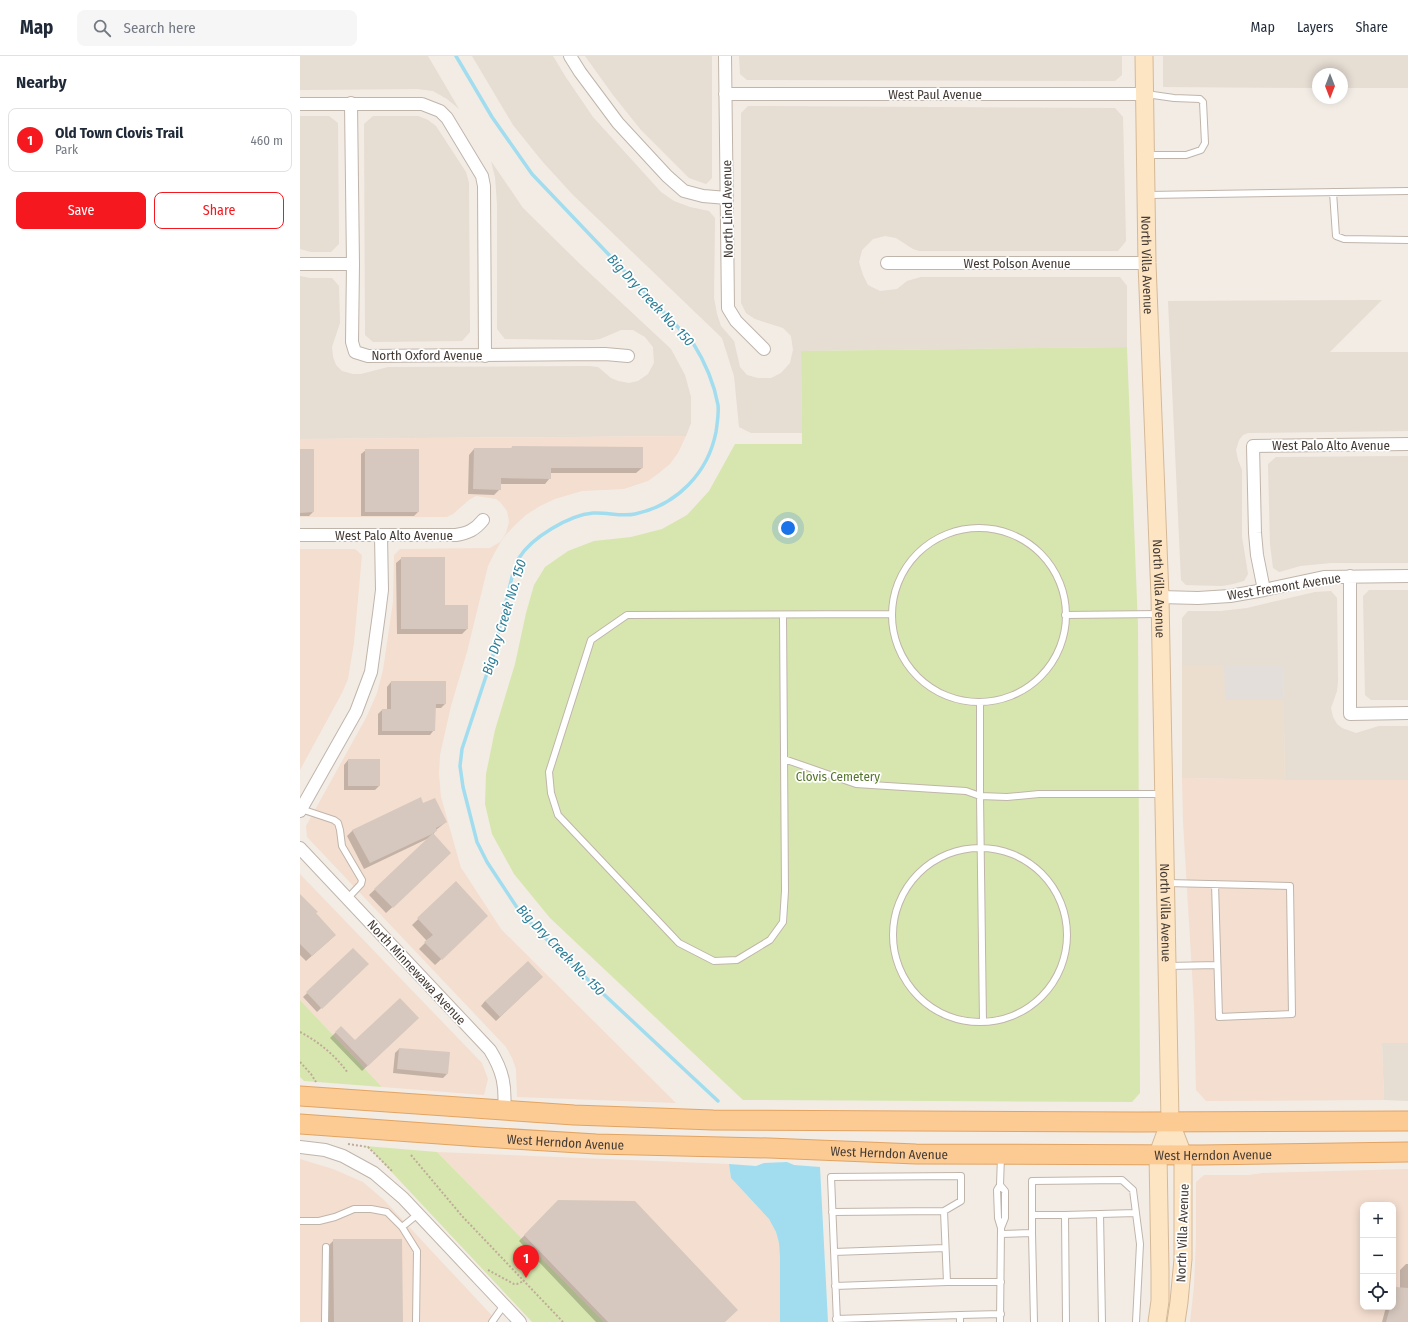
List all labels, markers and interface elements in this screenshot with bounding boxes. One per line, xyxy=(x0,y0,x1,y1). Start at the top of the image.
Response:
search box xyxy=(77,10,357,46)
text: Map xyxy=(20,16,53,39)
icon: search xyxy=(91,17,113,39)
text: Search here xyxy=(123,19,196,37)
text: Map xyxy=(1251,19,1275,36)
text: Layers xyxy=(1297,19,1333,36)
text: Share xyxy=(1355,19,1388,36)
north arrow xyxy=(1312,68,1348,104)
text: Nearby xyxy=(16,72,67,93)
street label: West Paul Avenue xyxy=(888,87,982,102)
text: Old Town Clovis Trail xyxy=(55,124,183,142)
text: 1 xyxy=(27,133,33,148)
text: 460 m xyxy=(250,133,283,148)
text: Park xyxy=(55,142,78,157)
street label: North Lind Avenue xyxy=(719,160,736,258)
button: Save xyxy=(16,192,146,229)
button: Share xyxy=(154,192,284,229)
street label: North Villa Avenue xyxy=(1138,215,1156,315)
water label: Big Dry Creek No. 150 xyxy=(603,251,698,350)
street label: West Polson Avenue xyxy=(964,256,1070,271)
street label: North Oxford Avenue xyxy=(371,348,483,363)
street label: West Palo Alto Avenue xyxy=(1272,438,1390,453)
your location xyxy=(778,518,798,538)
street label: West Palo Alto Avenue xyxy=(335,528,453,543)
street label: North Villa Avenue xyxy=(1150,539,1168,638)
water label: Big Dry Creek No. 150 xyxy=(479,557,530,677)
street label: West Fremont Avenue xyxy=(1226,570,1342,603)
park label: Clovis Cemetery xyxy=(796,769,880,784)
street label: North Villa Avenue xyxy=(1157,863,1174,962)
water label: Big Dry Creek No. 150 xyxy=(513,901,608,999)
street label: North Minnewawa Avenue xyxy=(364,917,469,1028)
street label: West Herndon Avenue xyxy=(506,1132,624,1153)
street label: West Herndon Avenue xyxy=(830,1144,948,1162)
street label: West Herndon Avenue xyxy=(1154,1147,1272,1163)
street label: North Villa Avenue xyxy=(1173,1183,1192,1283)
map controls xyxy=(1360,1202,1396,1310)
button: + xyxy=(1360,1202,1396,1238)
button: − xyxy=(1360,1238,1396,1274)
pin: 1 xyxy=(513,1245,539,1278)
button: locate xyxy=(1360,1274,1396,1310)

